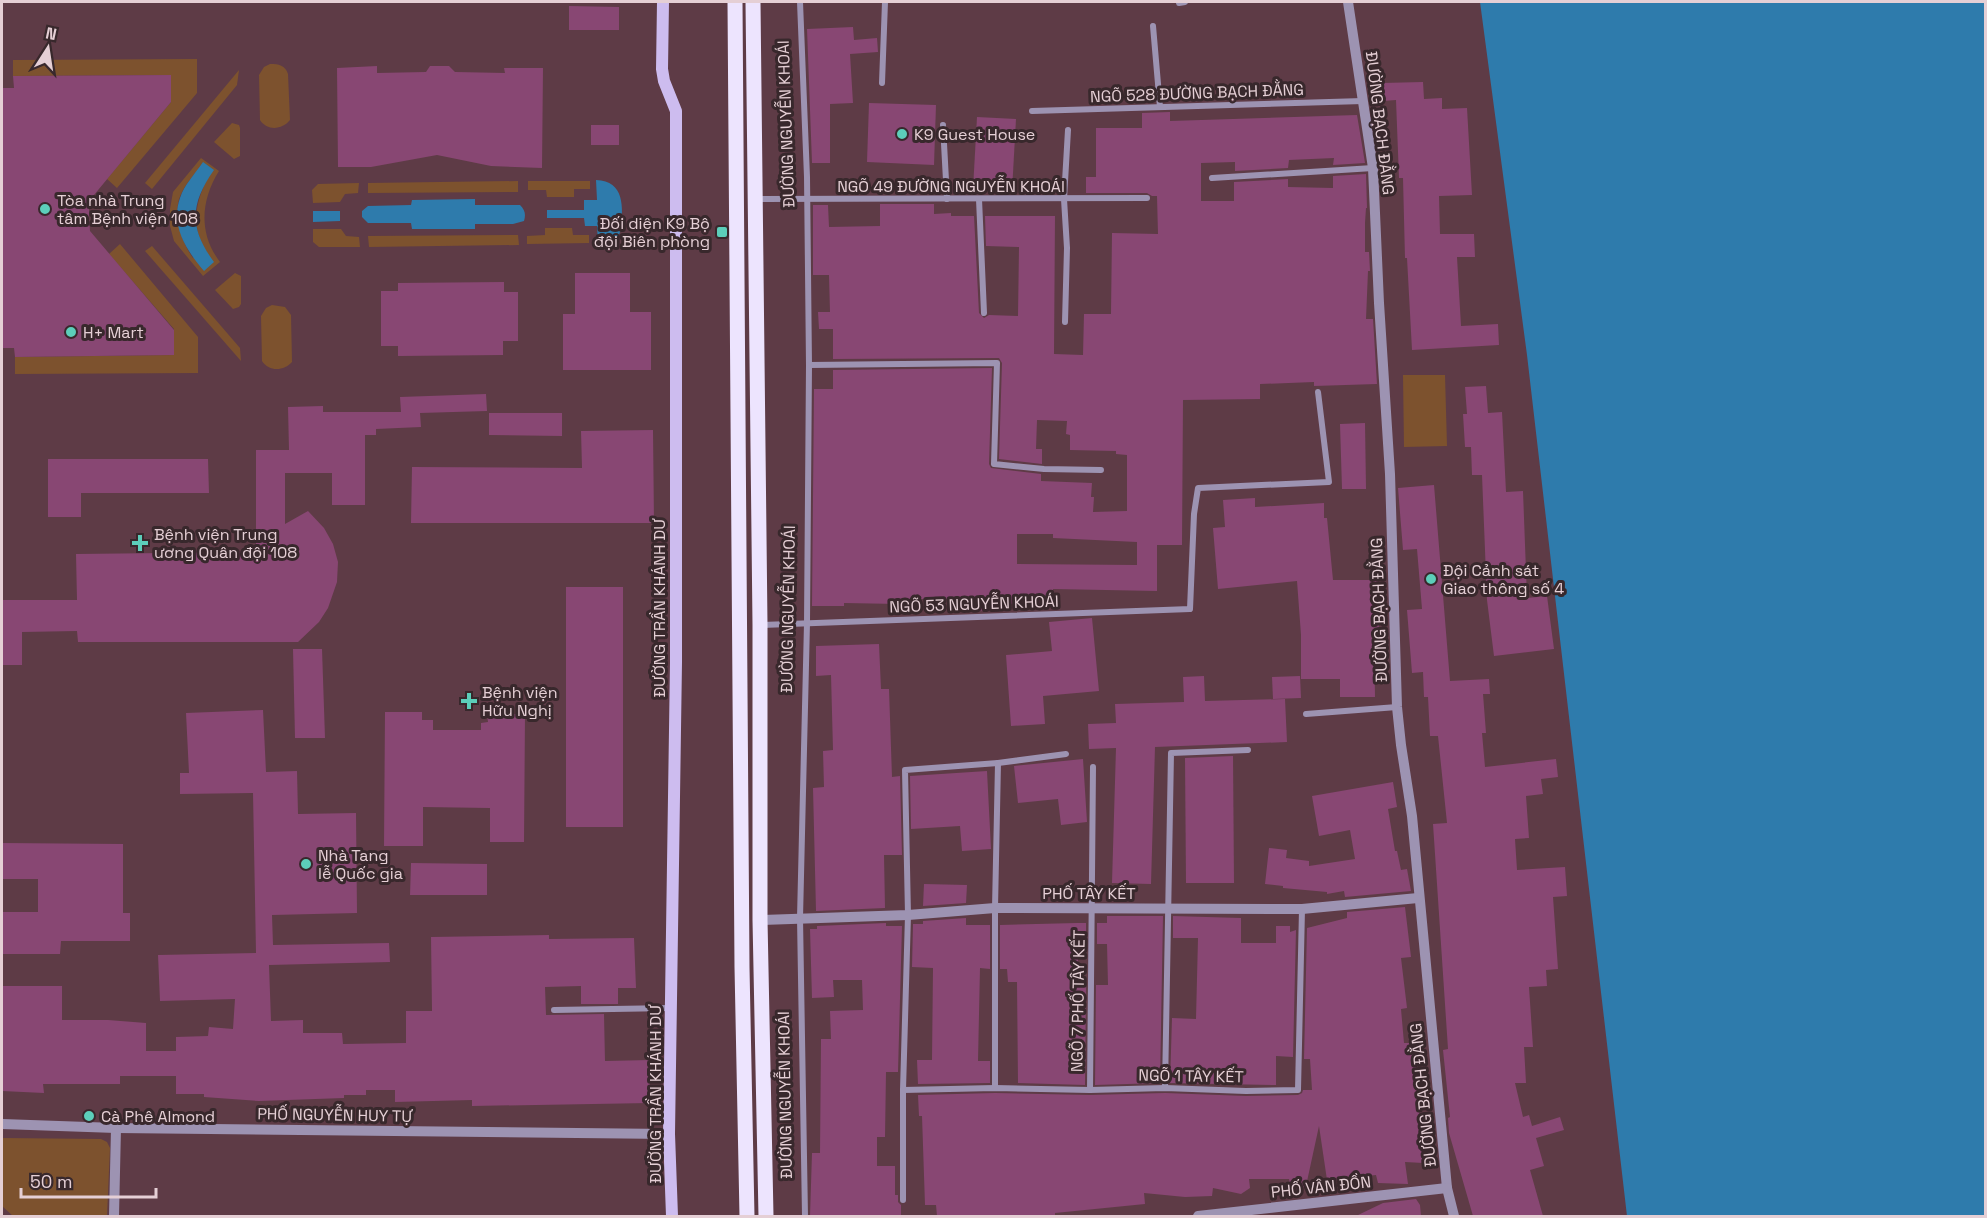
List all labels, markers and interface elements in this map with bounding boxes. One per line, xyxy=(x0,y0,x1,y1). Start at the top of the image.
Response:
north arrow xyxy=(18,18,78,78)
text: N xyxy=(44,22,58,45)
street label: ĐƯỜNG NGUYỄN KHOÁI xyxy=(772,40,799,208)
street label: ĐƯỜNG BẠCH ĐẰNG xyxy=(1361,50,1399,196)
street label: NGÕ 528 ĐƯỜNG BẠCH ĐẰNG xyxy=(1090,79,1304,107)
place label: K9 Guest House xyxy=(914,124,1035,145)
marker: K9 Guest House xyxy=(895,127,909,141)
street label: NGÕ 49 ĐƯỜNG NGUYỄN KHOÁI xyxy=(837,175,1065,197)
place label: Tòa nhà Trung tâm Bệnh viện 108 xyxy=(57,190,198,229)
marker: Tòa nhà Trung tâm Bệnh viện 108 xyxy=(38,202,52,216)
place label: Đối diện K9 Bộ đội Biên phòng xyxy=(594,213,710,252)
marker: Đối diện K9 Bộ đội Biên phòng xyxy=(715,225,729,239)
place label: H+ Mart xyxy=(83,322,144,343)
marker: H+ Mart xyxy=(64,325,78,339)
street label: ĐƯỜNG TRẦN KHÁNH DƯ xyxy=(649,518,670,698)
place label: Bệnh viện Trung ương Quân đội 108 xyxy=(154,524,297,563)
street label: ĐƯỜNG NGUYỄN KHOÁI xyxy=(775,525,800,693)
marker: Bệnh viện Trung ương Quân đội 108 xyxy=(131,534,149,552)
street label: ĐƯỜNG BẠCH ĐẰNG xyxy=(1366,537,1392,683)
place label: Đội Cảnh sát Giao thông số 4 xyxy=(1443,560,1564,599)
marker: Đội Cảnh sát Giao thông số 4 xyxy=(1424,572,1438,586)
street label: NGÕ 53 NGUYỄN KHOÁI xyxy=(889,590,1059,617)
place label: Bệnh viện Hữu Nghị xyxy=(482,682,558,721)
marker: Bệnh viện Hữu Nghị xyxy=(460,692,478,710)
place label: Nhà Tang lễ Quốc gia xyxy=(318,845,403,884)
marker: Nhà Tang lễ Quốc gia xyxy=(299,857,313,871)
street label: PHỐ TÂY KẾT xyxy=(1042,883,1136,904)
street label: NGÕ 7 PHỐ TÂY KẾT xyxy=(1066,930,1090,1072)
street label: ĐƯỜNG TRẦN KHÁNH DƯ xyxy=(645,1004,666,1184)
street label: ĐƯỜNG NGUYỄN KHOÁI xyxy=(772,1011,797,1179)
street label: ĐƯỜNG BẠCH ĐẰNG xyxy=(1405,1022,1441,1168)
street label: NGÕ 1 TÂY KẾT xyxy=(1138,1065,1244,1087)
street label: PHỐ NGUYỄN HUY TỰ xyxy=(257,1102,414,1127)
place label: Cà Phê Almond xyxy=(101,1106,215,1127)
marker: Cà Phê Almond xyxy=(82,1109,96,1123)
scale bar xyxy=(21,1161,156,1199)
text: 50 m xyxy=(30,1170,72,1193)
street label: PHỐ VÂN ĐỒN xyxy=(1270,1171,1372,1203)

